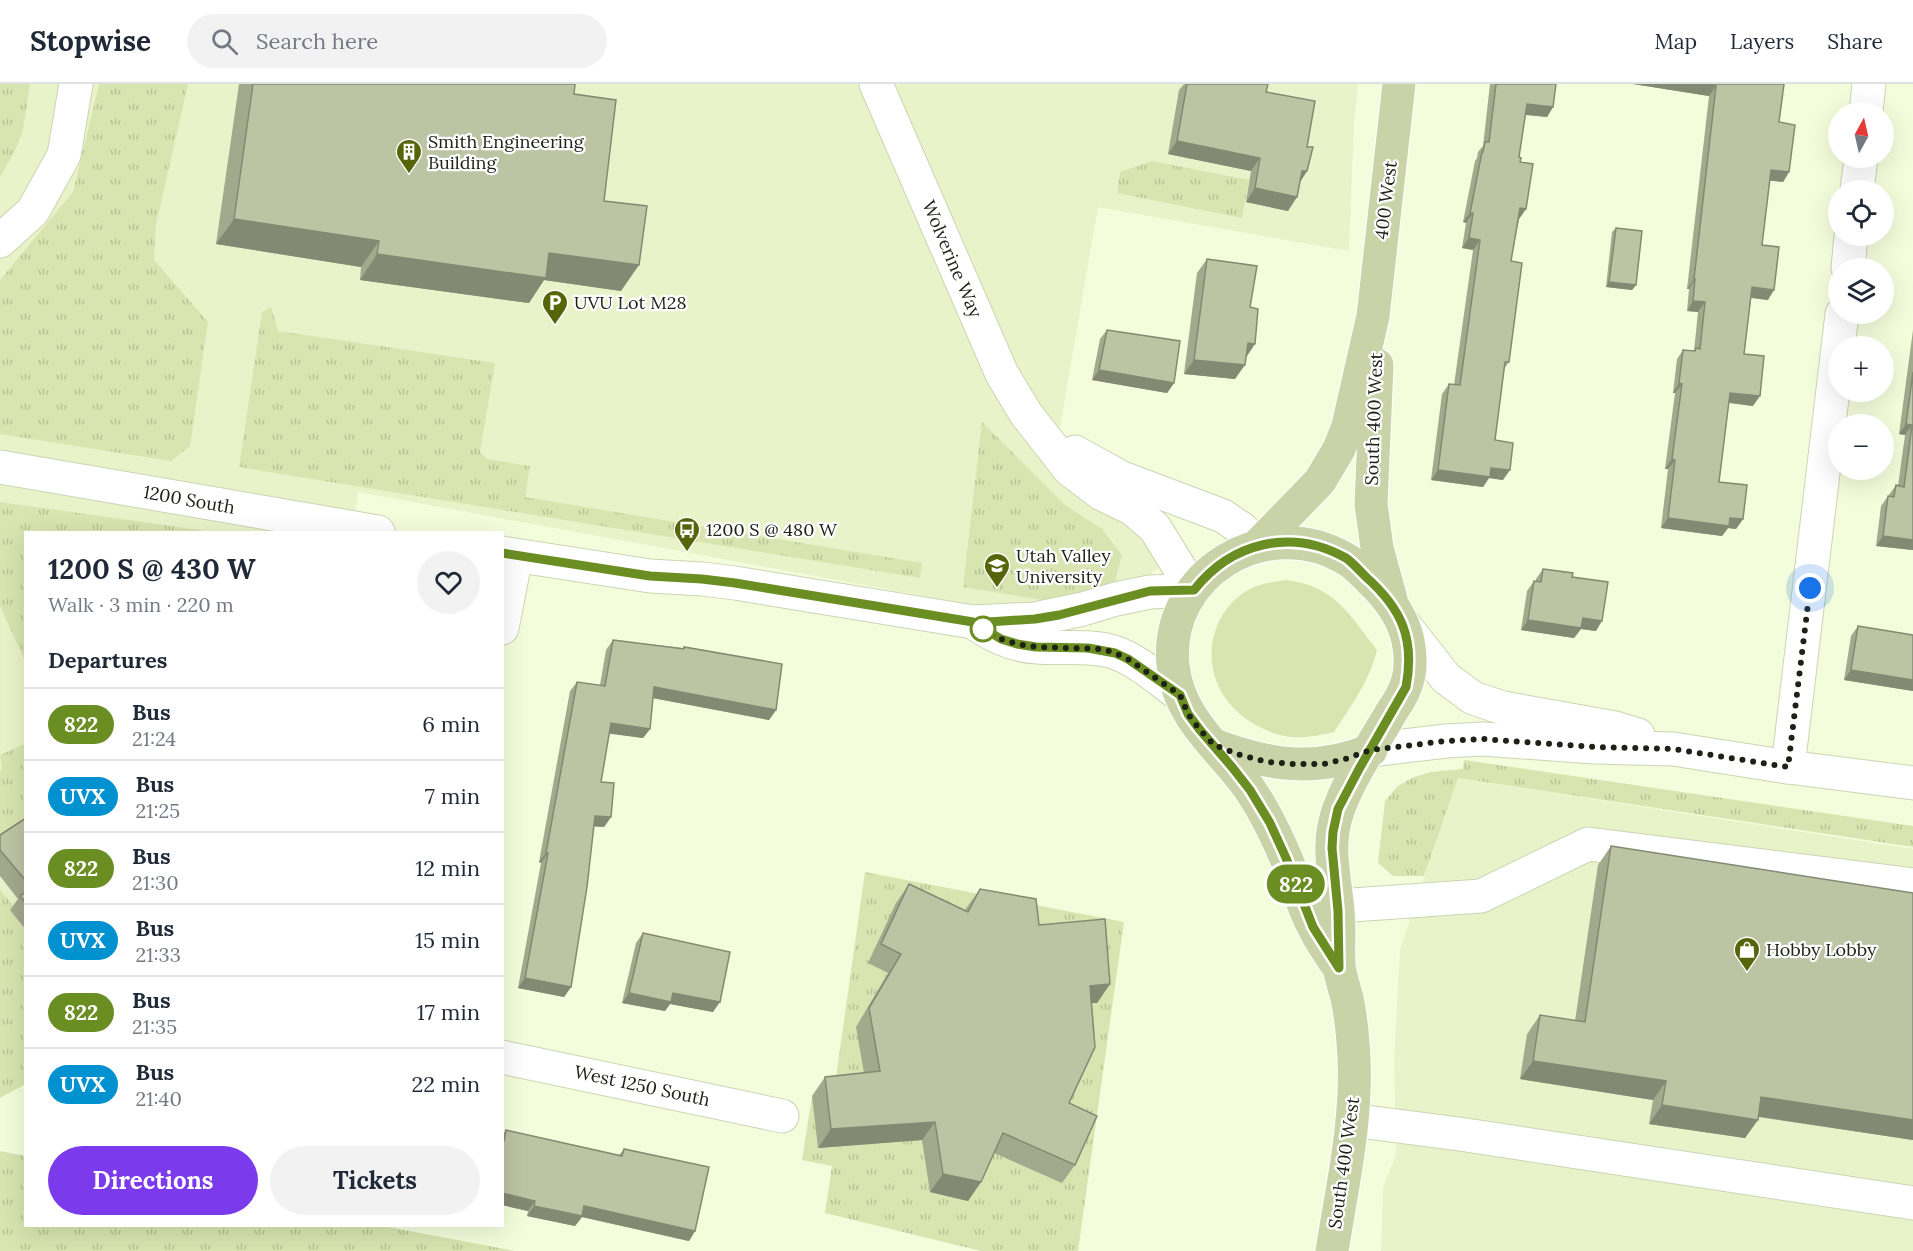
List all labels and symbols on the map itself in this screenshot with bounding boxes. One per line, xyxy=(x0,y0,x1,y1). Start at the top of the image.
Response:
north arrow xyxy=(1828,102,1894,168)
place label: Smith Engineering Building xyxy=(428,130,585,174)
building icon: Smith Engineering Building xyxy=(394,137,424,175)
street label: 400 West xyxy=(1369,159,1402,241)
street label: Wolverine Way xyxy=(917,197,988,321)
parking icon: UVU Lot M28 xyxy=(540,288,570,326)
place label: UVU Lot M28 xyxy=(574,291,687,314)
street label: South 400 West xyxy=(1360,352,1387,486)
street label: 1200 South xyxy=(142,480,237,519)
bus stop icon: 1200 S @ 480 W xyxy=(672,515,702,553)
place label: 1200 S @ 480 W xyxy=(706,518,838,541)
place label: Utah Valley University xyxy=(1016,544,1111,588)
school or university icon: Utah Valley University xyxy=(982,551,1012,589)
your location xyxy=(1795,573,1825,603)
unlabelled marker xyxy=(970,616,996,642)
line badge: 822 xyxy=(1262,864,1330,904)
shop icon: Hobby Lobby xyxy=(1732,935,1762,973)
place label: Hobby Lobby xyxy=(1766,938,1877,961)
street label: West 1250 South xyxy=(572,1060,712,1111)
street label: South 400 West xyxy=(1323,1095,1364,1230)

